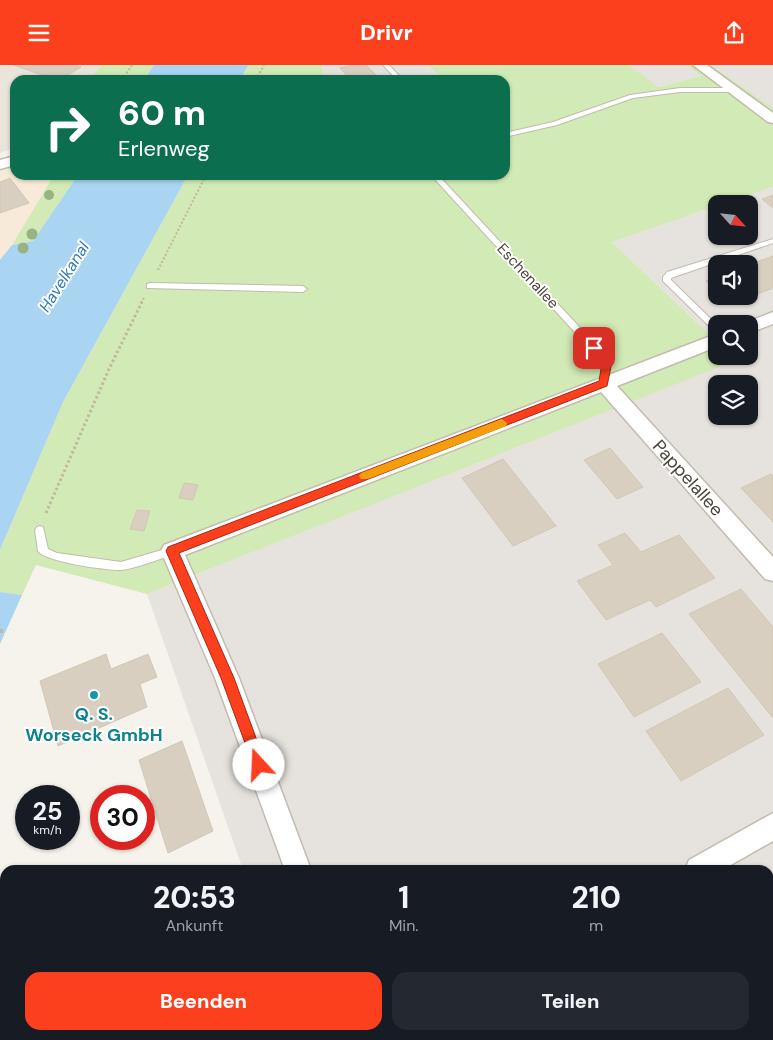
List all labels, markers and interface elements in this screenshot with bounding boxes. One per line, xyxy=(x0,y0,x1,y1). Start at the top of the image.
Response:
text: Drivr xyxy=(360,18,413,47)
icon: menu xyxy=(25,19,53,47)
icon: share xyxy=(720,19,748,47)
text: 60 m xyxy=(118,90,206,136)
icon: right xyxy=(35,95,100,160)
text: Erlenweg xyxy=(118,134,210,163)
north arrow xyxy=(708,195,758,245)
map controls xyxy=(708,195,758,425)
water label: Havelkanal xyxy=(34,238,94,316)
street label: Eschenallee xyxy=(493,239,563,313)
button: sound xyxy=(708,255,758,305)
button: search xyxy=(708,315,758,365)
pin xyxy=(573,327,615,369)
icon: arrive xyxy=(580,334,608,362)
button: layers xyxy=(708,375,758,425)
street label: Pappelallee xyxy=(647,435,729,521)
marker: Q. S. Worseck GmbH xyxy=(88,689,100,701)
place label: Q. S. Worseck GmbH xyxy=(25,702,163,747)
position arrow xyxy=(232,738,284,790)
speed limit sign: 30 xyxy=(90,785,155,850)
text: 25 xyxy=(33,795,62,828)
text: km/h xyxy=(33,822,62,838)
text: 20:53 xyxy=(153,878,236,917)
text: 1 xyxy=(398,878,409,917)
text: 210 xyxy=(571,878,621,917)
text: Ankunft xyxy=(165,915,223,936)
text: Min. xyxy=(389,915,419,936)
text: m xyxy=(589,915,603,936)
button: Beenden xyxy=(25,972,382,1030)
button: Teilen xyxy=(392,972,749,1030)

